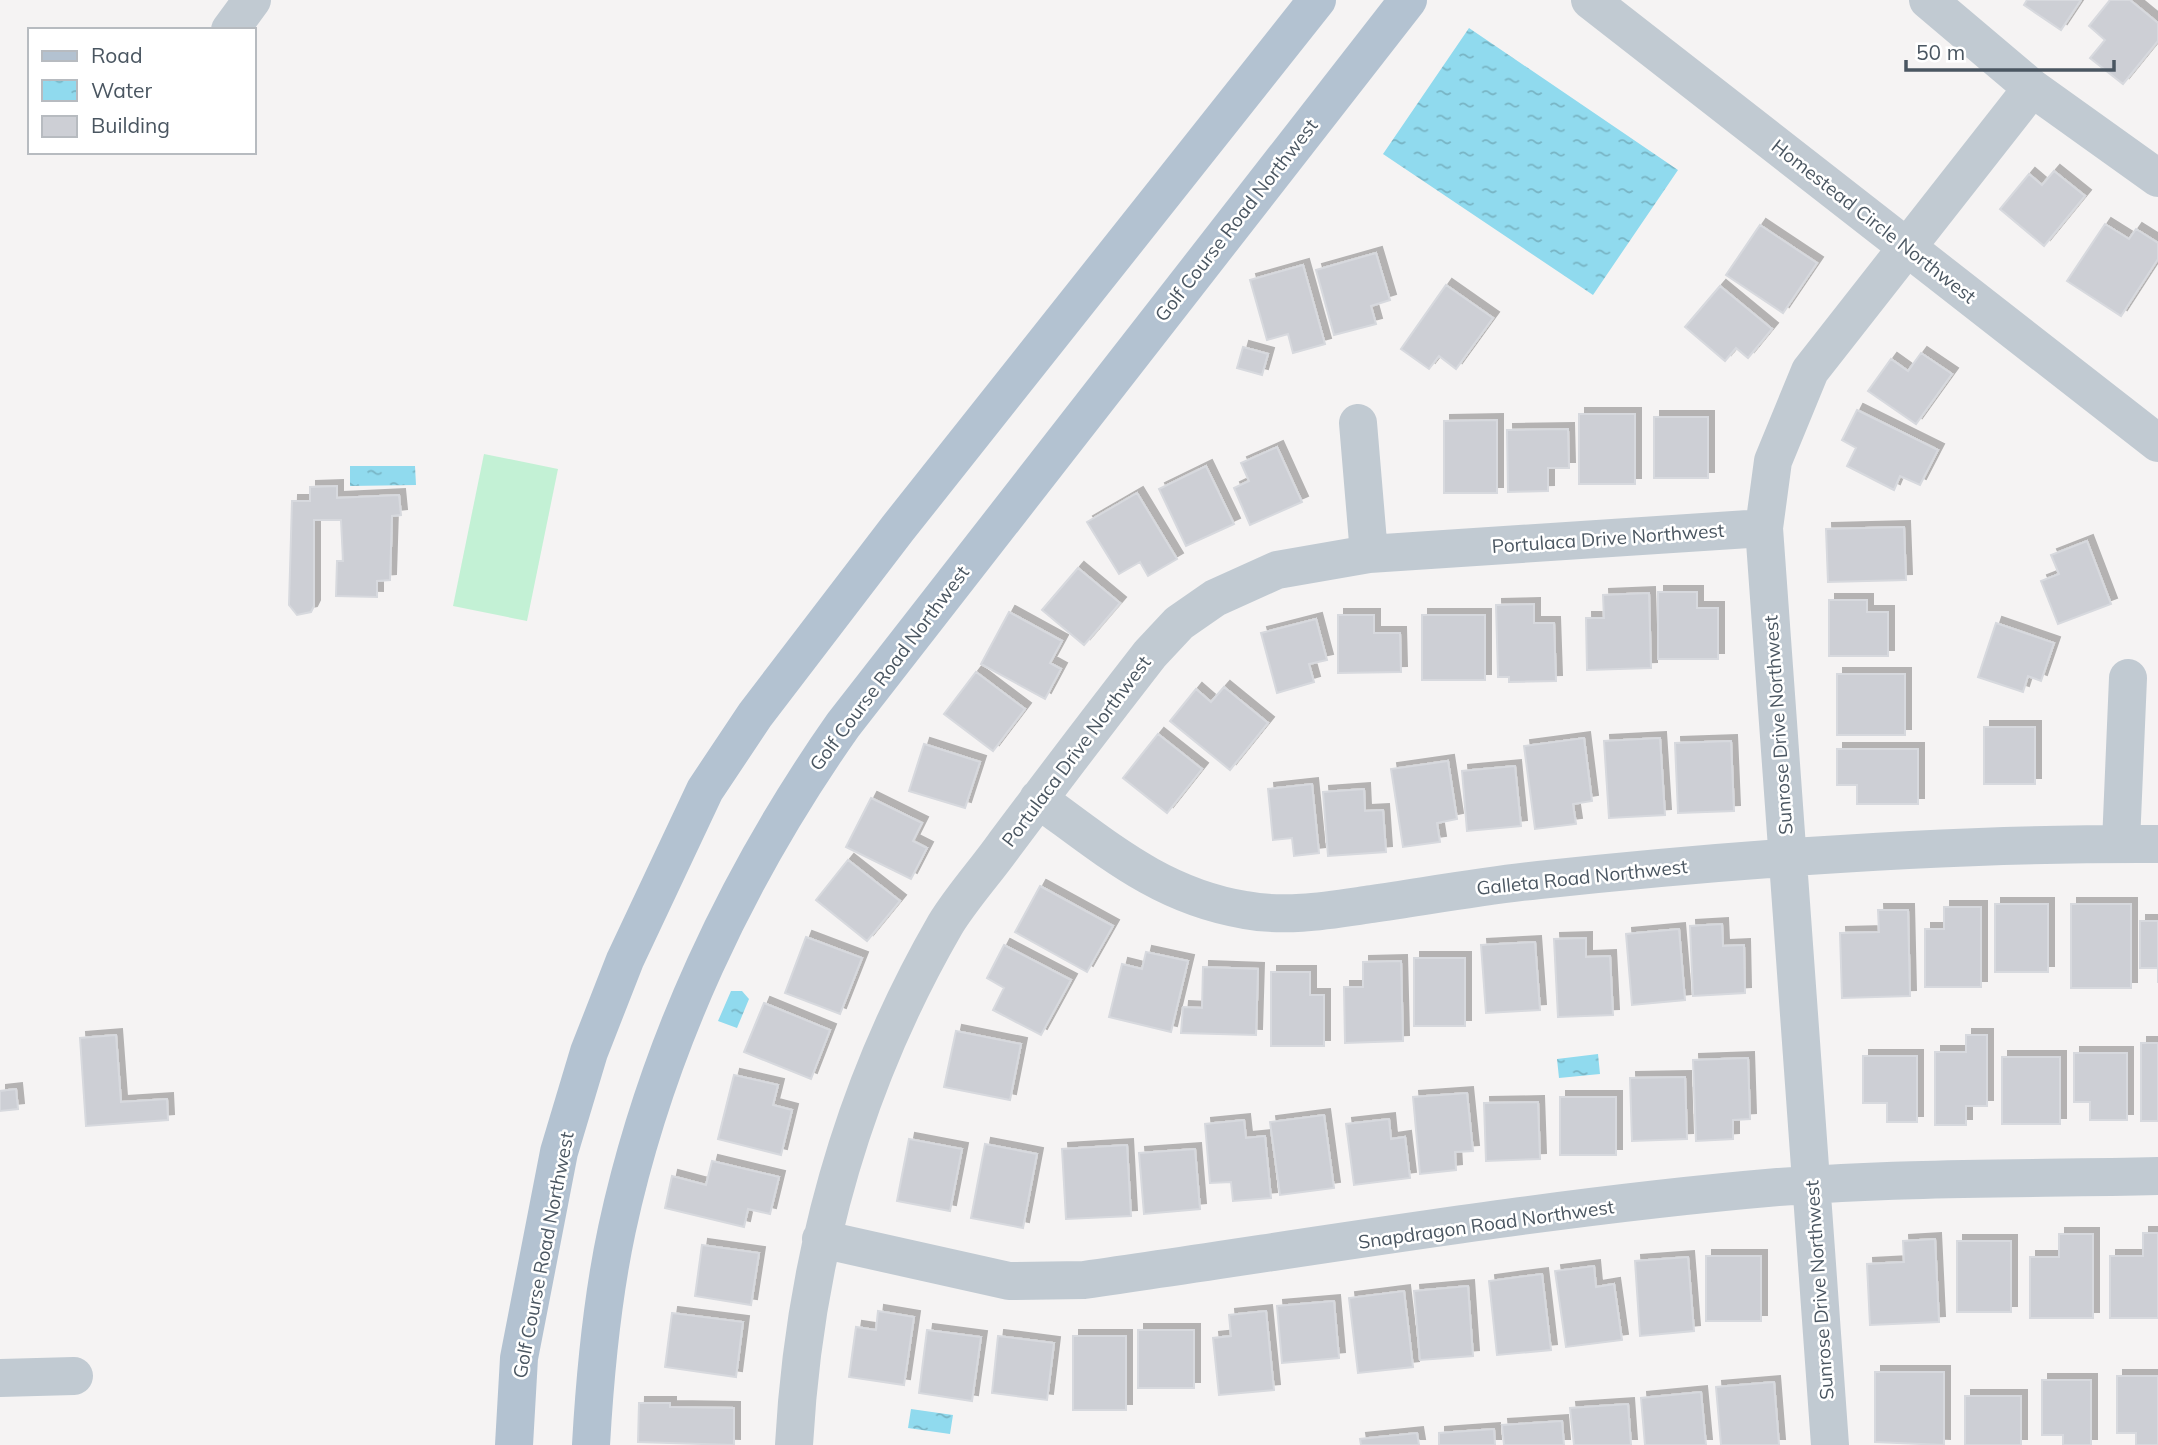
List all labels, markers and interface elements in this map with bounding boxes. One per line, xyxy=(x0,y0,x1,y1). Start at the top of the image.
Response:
legend xyxy=(28,28,256,154)
scale bar xyxy=(1906,28,2114,72)
text: 50 m xyxy=(1916,39,1965,65)
text: Road xyxy=(91,42,142,68)
text: Water xyxy=(91,77,152,103)
text: Building xyxy=(91,112,170,138)
street label: Golf Course Road Northwest xyxy=(1149,114,1323,326)
street label: Homestead Circle Northwest xyxy=(1767,134,1981,308)
street label: Portulaca Drive Northwest xyxy=(1491,518,1725,558)
street label: Golf Course Road Northwest xyxy=(804,560,974,775)
street label: Sunrose Drive Northwest xyxy=(1758,614,1798,836)
street label: Portulaca Drive Northwest xyxy=(996,650,1156,851)
street label: Galleta Road Northwest xyxy=(1475,854,1689,900)
street label: Golf Course Road Northwest xyxy=(507,1129,579,1380)
street label: Sunrose Drive Northwest xyxy=(1799,1179,1839,1401)
street label: Snapdragon Road Northwest xyxy=(1357,1194,1616,1254)

